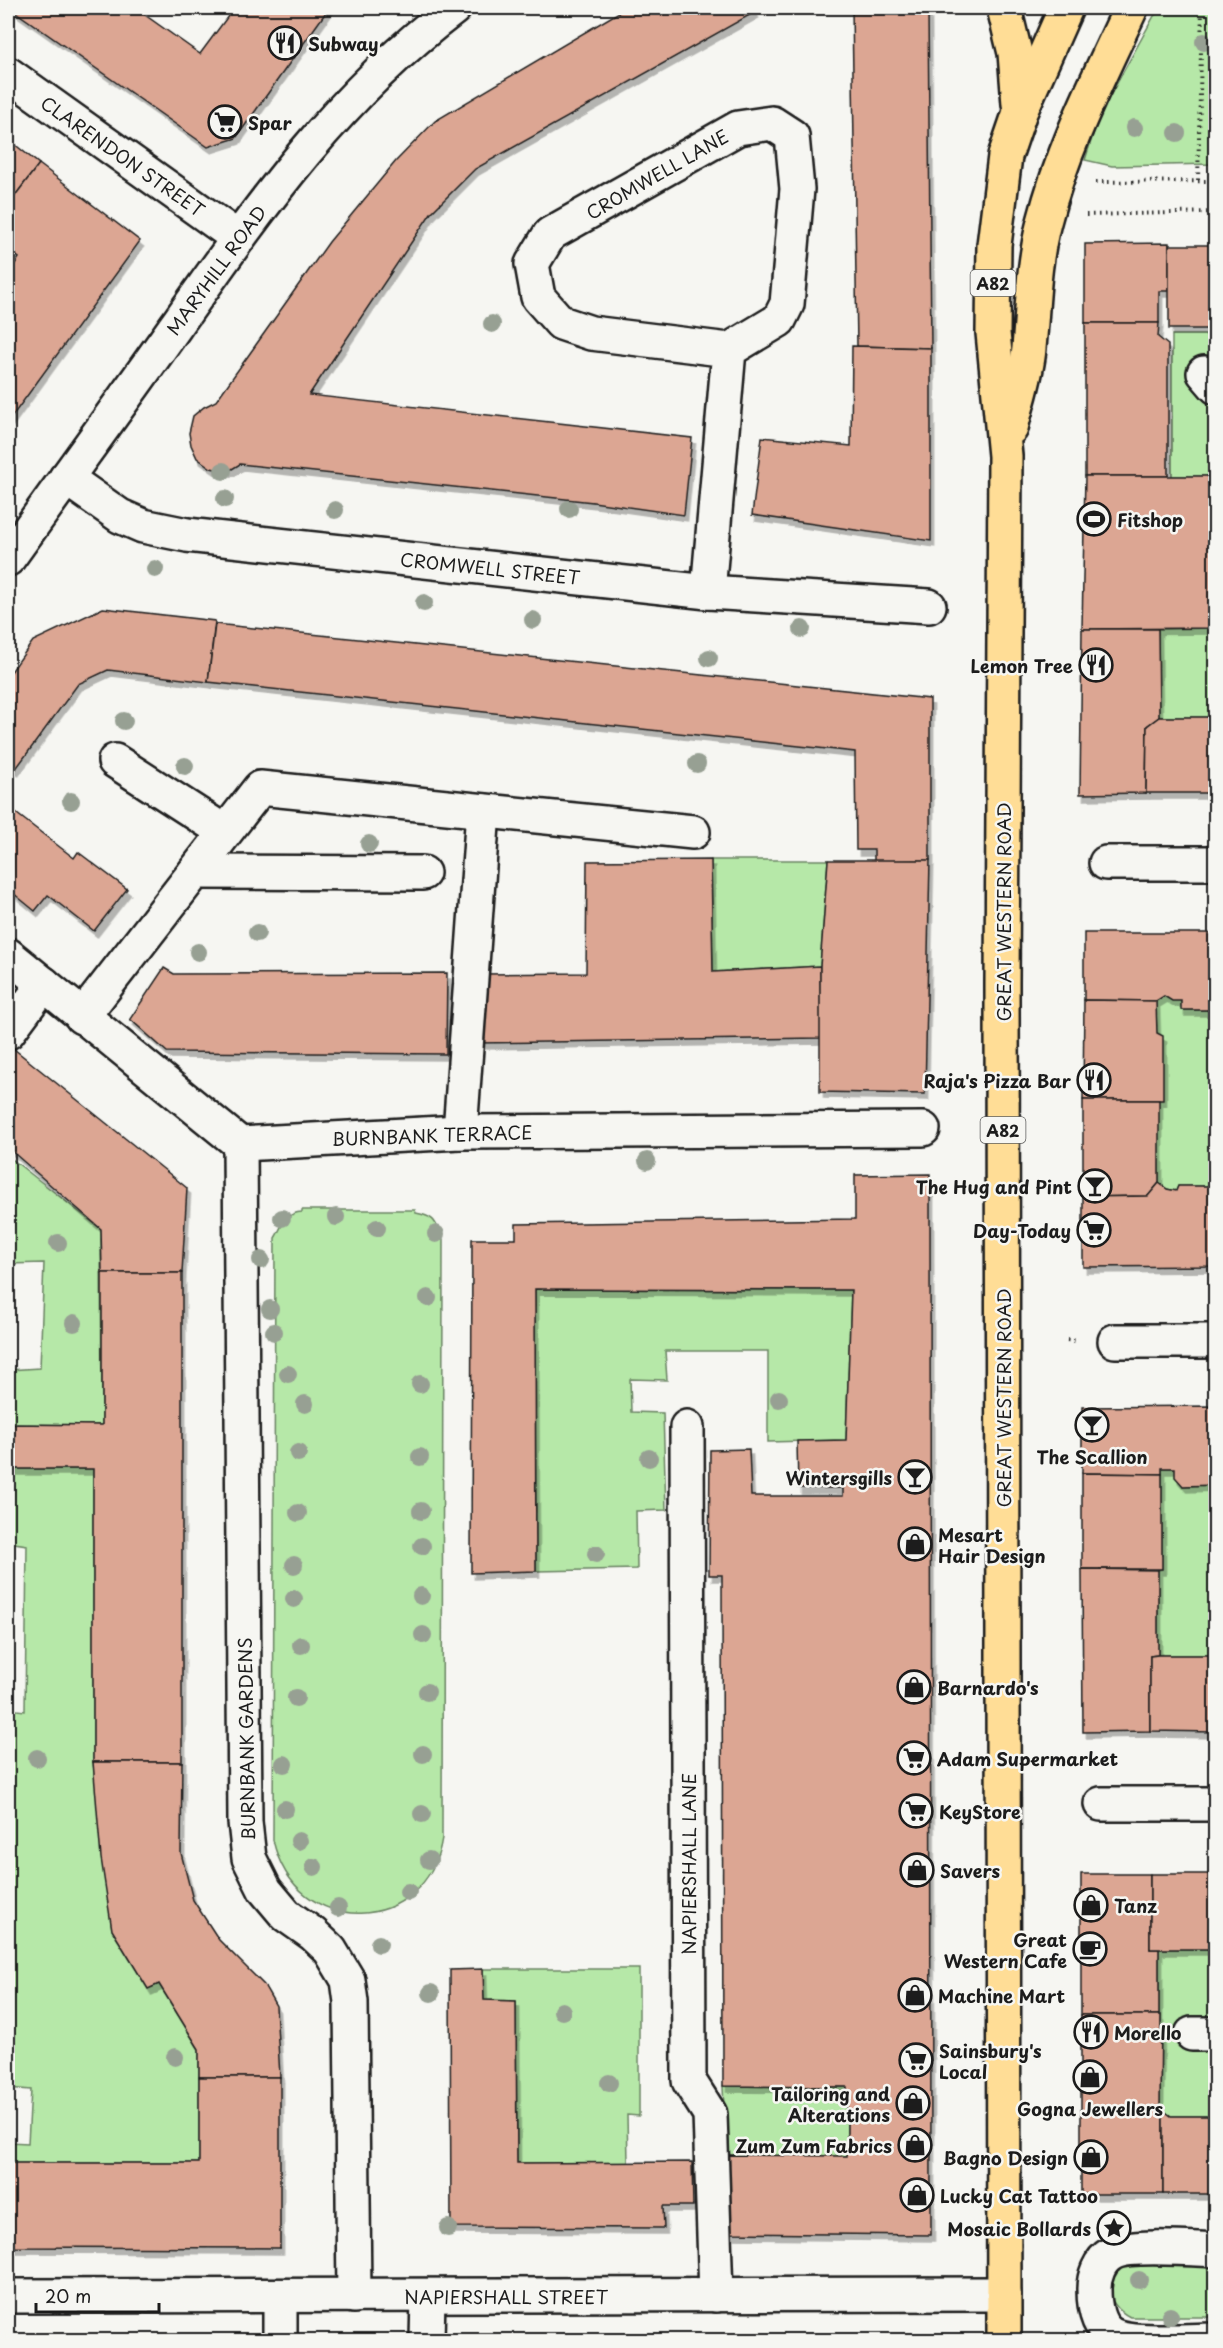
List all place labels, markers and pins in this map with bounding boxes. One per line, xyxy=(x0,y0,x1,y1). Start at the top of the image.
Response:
restaurant icon: Subway xyxy=(267,25,303,61)
place label: Subway xyxy=(308,30,378,57)
supermarket icon: Spar xyxy=(207,104,243,140)
place label: Spar xyxy=(248,109,293,136)
sports icon: Fitshop xyxy=(1076,501,1112,537)
place label: Fitshop xyxy=(1117,506,1183,533)
restaurant icon: Lemon Tree xyxy=(1078,647,1114,683)
place label: Lemon Tree xyxy=(970,652,1073,679)
restaurant icon: Raja's Pizza Bar xyxy=(1076,1062,1112,1098)
place label: Raja's Pizza Bar xyxy=(924,1067,1072,1094)
bar icon: The Hug and Pint xyxy=(1077,1168,1113,1204)
place label: The Hug and Pint xyxy=(916,1173,1072,1200)
supermarket icon: Day-Today xyxy=(1076,1212,1112,1248)
place label: Day-Today xyxy=(973,1217,1071,1244)
bar icon: The Scallion xyxy=(1074,1407,1110,1443)
place label: The Scallion xyxy=(1037,1443,1148,1470)
bar icon: Wintersgills xyxy=(897,1459,933,1495)
place label: Wintersgills xyxy=(786,1464,892,1491)
place label: Mesart Hair Design xyxy=(938,1521,1046,1569)
shop icon: Mesart Hair Design xyxy=(897,1526,933,1562)
shop icon: Barnardo's xyxy=(896,1669,932,1705)
place label: Barnardo's xyxy=(937,1674,1039,1701)
supermarket icon: Adam Supermarket xyxy=(896,1740,932,1776)
place label: Adam Supermarket xyxy=(937,1745,1119,1772)
supermarket icon: KeyStore xyxy=(898,1793,934,1829)
place label: KeyStore xyxy=(939,1798,1021,1825)
shop icon: Savers xyxy=(899,1852,935,1888)
place label: Savers xyxy=(940,1857,1001,1884)
shop icon: Tanz xyxy=(1073,1887,1109,1923)
place label: Tanz xyxy=(1114,1892,1157,1919)
place label: Great Western Cafe xyxy=(944,1926,1067,1974)
cafe icon: Great Western Cafe xyxy=(1072,1931,1108,1967)
shop icon: Machine Mart xyxy=(897,1977,933,2013)
place label: Machine Mart xyxy=(938,1982,1065,2009)
restaurant icon: Morello xyxy=(1073,2014,1109,2050)
place label: Morello xyxy=(1114,2019,1182,2046)
place label: Sainsbury's Local xyxy=(939,2037,1042,2085)
supermarket icon: Sainsbury's Local xyxy=(898,2042,934,2078)
shop icon: Gogna Jewellers xyxy=(1072,2059,1108,2095)
place label: Tailoring and Alterations xyxy=(771,2080,890,2128)
shop icon: Tailoring and Alterations xyxy=(895,2085,931,2121)
place label: Gogna Jewellers xyxy=(1017,2095,1164,2122)
shop icon: Zum Zum Fabrics xyxy=(897,2127,933,2163)
place label: Zum Zum Fabrics xyxy=(735,2132,892,2159)
shop icon: Bagno Design xyxy=(1073,2139,1109,2175)
place label: Bagno Design xyxy=(943,2144,1068,2171)
shop icon: Lucky Cat Tattoo xyxy=(899,2177,935,2213)
place label: Lucky Cat Tattoo xyxy=(940,2182,1098,2209)
place icon: Mosaic Bollards xyxy=(1096,2210,1132,2246)
place label: Mosaic Bollards xyxy=(947,2215,1091,2242)

